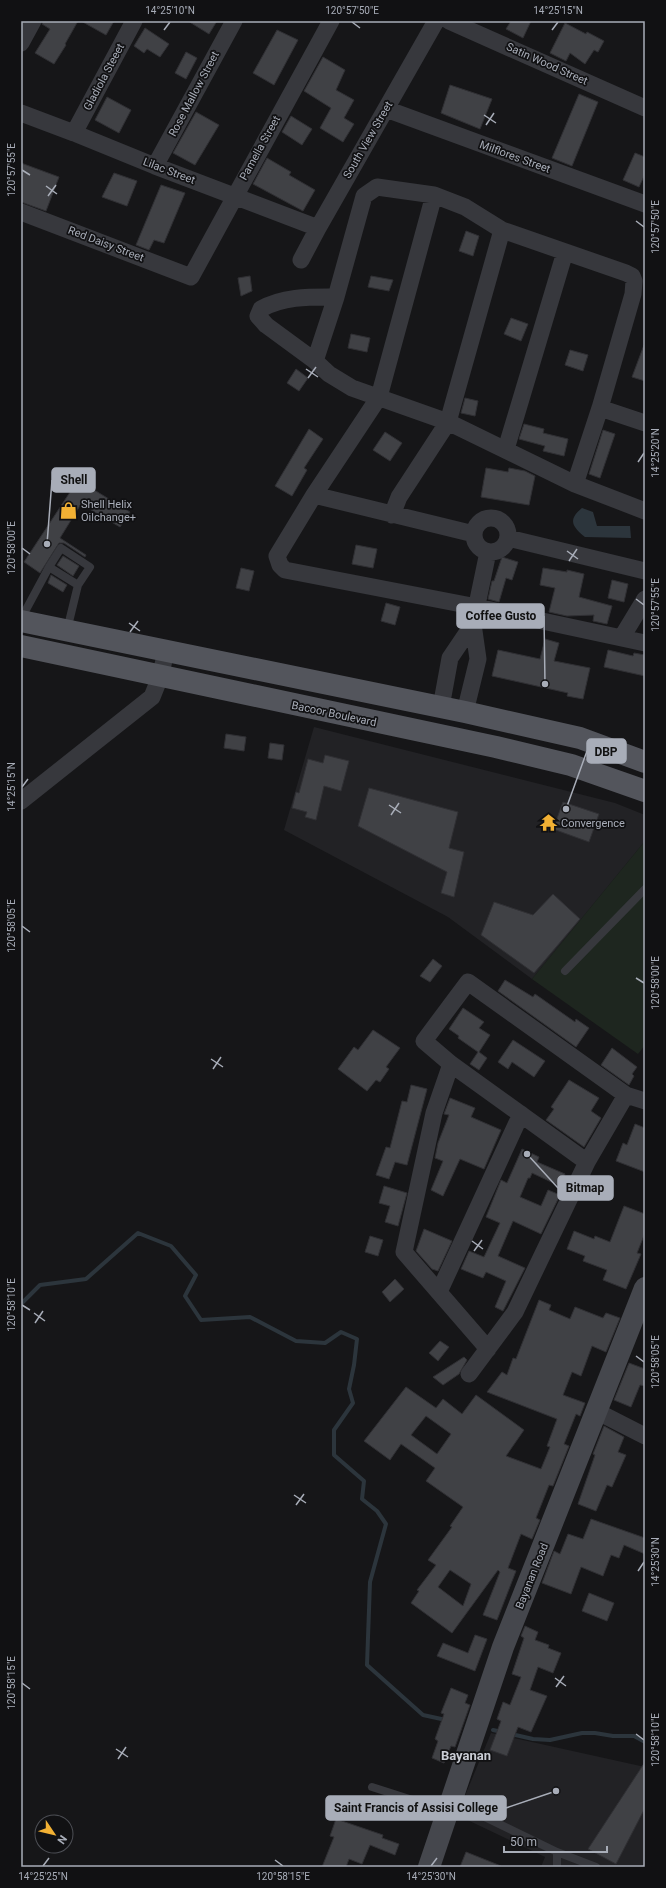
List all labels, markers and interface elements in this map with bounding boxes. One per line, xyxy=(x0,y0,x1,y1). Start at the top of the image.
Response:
text: 14°25'10"N xyxy=(145,5,195,16)
text: 120°57'50"E xyxy=(325,5,379,16)
text: 14°25'15"N xyxy=(533,5,583,16)
street label: Satin Wood Street xyxy=(504,40,590,88)
street label: Gladiola Steeet xyxy=(81,41,127,113)
street label: Rose Mallow Street xyxy=(166,49,222,139)
street label: South View Street xyxy=(341,99,396,181)
street label: Pamella Street xyxy=(237,113,283,182)
street label: Milflores Street xyxy=(478,138,553,176)
text: 120°57'55"E xyxy=(6,143,17,197)
street label: Lilac Street xyxy=(141,155,197,187)
text: 120°57'50"E xyxy=(650,200,661,254)
street label: Red Daisy Street xyxy=(66,224,146,265)
text: 14°25'20"N xyxy=(650,428,661,478)
callout: Shell xyxy=(52,468,95,492)
text: Shell xyxy=(61,473,87,487)
place label: Shell Helix Oilchange+ xyxy=(81,498,136,524)
shop icon: Shell Helix Oilchange+ xyxy=(58,500,78,520)
text: 120°58'00"E xyxy=(6,521,17,575)
text: 120°57'55"E xyxy=(650,578,661,632)
callout: Coffee Gusto xyxy=(457,604,544,628)
text: Coffee Gusto xyxy=(466,609,537,623)
street label: Bacoor Boulevard xyxy=(290,699,378,729)
callout: DBP xyxy=(587,739,626,763)
text: DBP xyxy=(594,745,618,759)
text: 14°25'15"N xyxy=(6,762,17,812)
temple icon: Convergence xyxy=(538,813,558,833)
place label: Convergence xyxy=(561,817,625,830)
text: 120°58'05"E xyxy=(6,899,17,953)
text: 120°58'00"E xyxy=(650,956,661,1010)
callout: Bitmap xyxy=(558,1176,613,1200)
text: Bitmap xyxy=(566,1181,604,1195)
text: 120°58'10"E xyxy=(6,1278,17,1332)
text: 120°58'05"E xyxy=(650,1335,661,1389)
text: 14°25'30"N xyxy=(650,1537,661,1587)
street label: Bayanan Road xyxy=(513,1541,551,1611)
text: 120°58'15"E xyxy=(6,1656,17,1710)
text: 120°58'10"E xyxy=(650,1713,661,1767)
district label: Bayanan xyxy=(441,1748,491,1763)
callout: Saint Francis of Assisi College xyxy=(326,1796,506,1820)
text: Saint Francis of Assisi College xyxy=(334,1801,498,1815)
north arrow xyxy=(34,1814,74,1854)
scale bar xyxy=(504,1828,607,1854)
text: N xyxy=(54,1833,69,1847)
text: 50 m xyxy=(510,1835,537,1849)
text: 14°25'25"N xyxy=(18,1871,68,1882)
text: 120°58'15"E xyxy=(256,1871,310,1882)
text: 14°25'30"N xyxy=(406,1871,456,1882)

